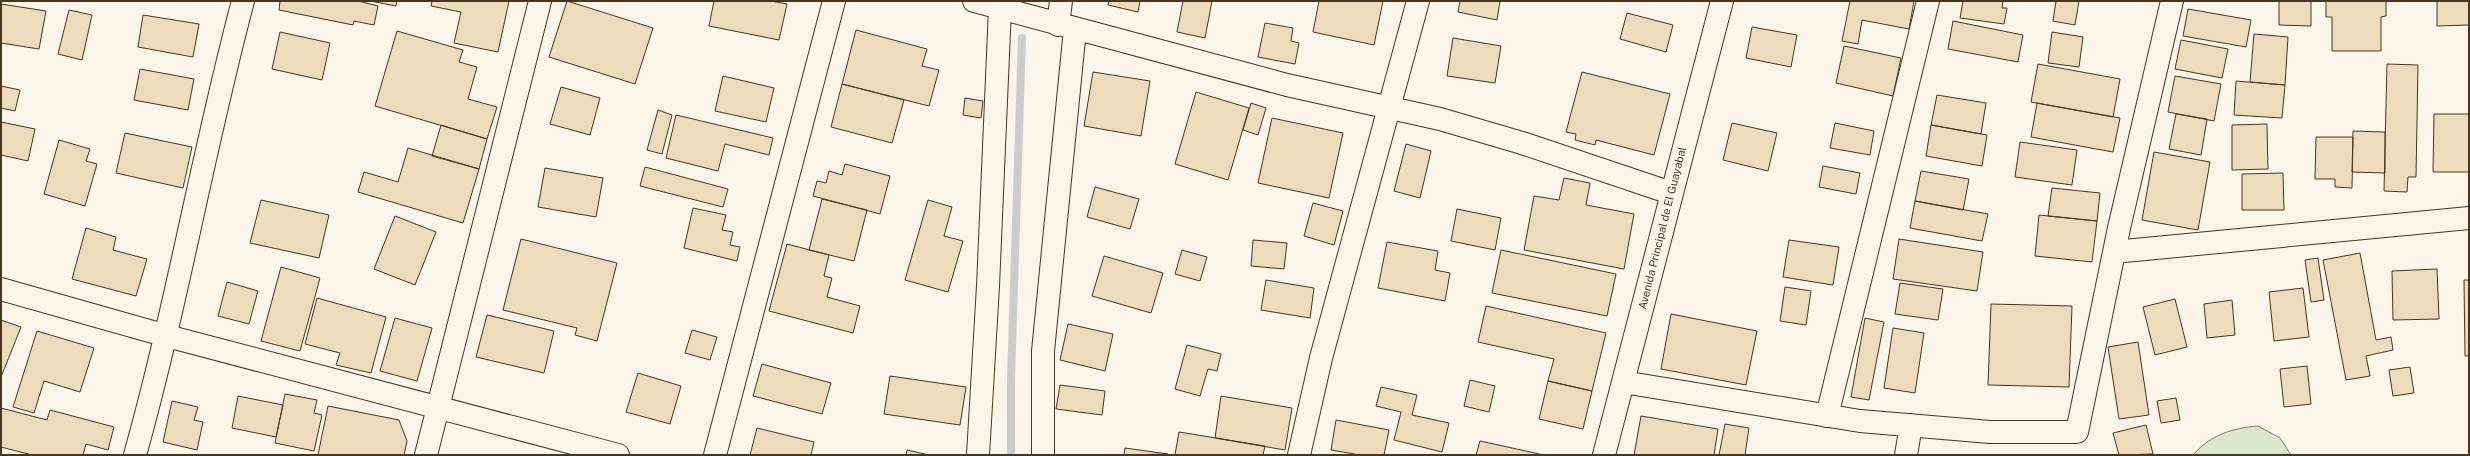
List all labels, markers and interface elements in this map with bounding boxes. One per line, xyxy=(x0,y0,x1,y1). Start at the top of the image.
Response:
street label: Avenida Principal de El Guayabal xyxy=(1636,146,1688,310)

